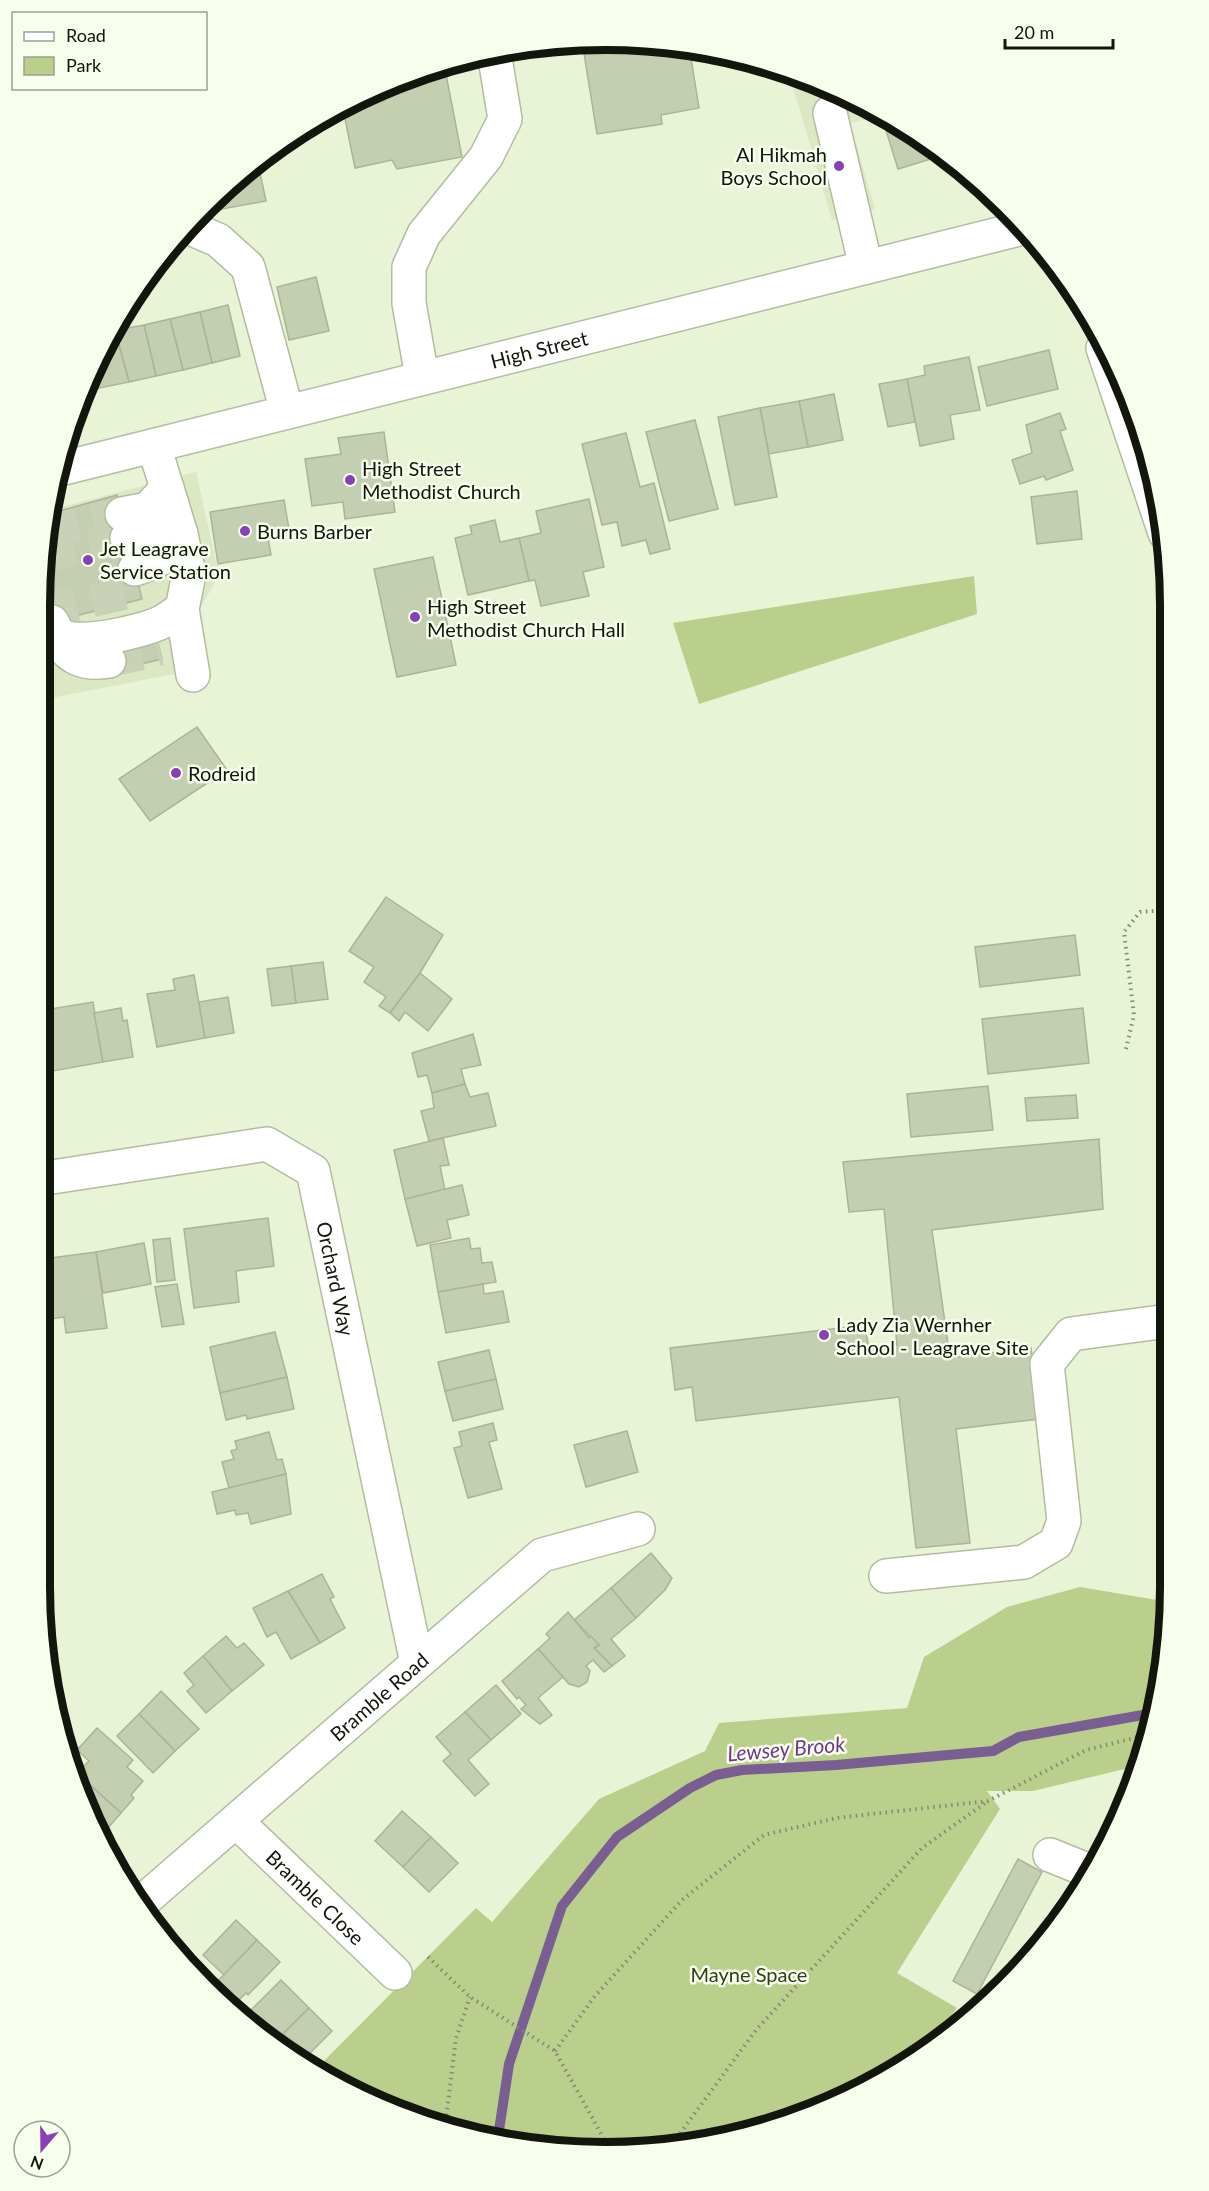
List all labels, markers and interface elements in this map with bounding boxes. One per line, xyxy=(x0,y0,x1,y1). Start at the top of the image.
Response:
legend xyxy=(12,12,207,90)
scale bar xyxy=(1005,12,1113,50)
text: 20 m xyxy=(1014,21,1054,43)
text: Road xyxy=(66,24,106,46)
text: Park xyxy=(66,54,102,76)
place label: Al Hikmah Boys School xyxy=(720,142,827,189)
marker: Al Hikmah Boys School xyxy=(832,159,846,173)
street label: High Street xyxy=(488,325,590,373)
place label: High Street Methodist Church xyxy=(362,456,521,503)
marker: High Street Methodist Church xyxy=(343,473,357,487)
place label: Burns Barber xyxy=(257,519,373,543)
marker: Burns Barber xyxy=(238,524,252,538)
place label: Jet Leagrave Service Station xyxy=(100,536,231,583)
marker: Jet Leagrave Service Station xyxy=(81,553,95,567)
place label: High Street Methodist Church Hall xyxy=(427,594,625,641)
marker: High Street Methodist Church Hall xyxy=(408,610,422,624)
place label: Rodreid xyxy=(188,761,256,785)
marker: Rodreid xyxy=(169,766,183,780)
street label: Orchard Way xyxy=(312,1219,360,1338)
place label: Lady Zia Wernher School - Leagrave Site xyxy=(836,1312,1029,1359)
marker: Lady Zia Wernher School - Leagrave Site xyxy=(817,1328,831,1342)
street label: Bramble Road xyxy=(325,1647,433,1746)
water label: Lewsey Brook xyxy=(726,1730,847,1766)
street label: Bramble Close xyxy=(261,1845,370,1949)
park label: Mayne Space xyxy=(691,1962,807,1986)
north arrow xyxy=(12,2119,72,2179)
text: N xyxy=(28,2153,46,2175)

